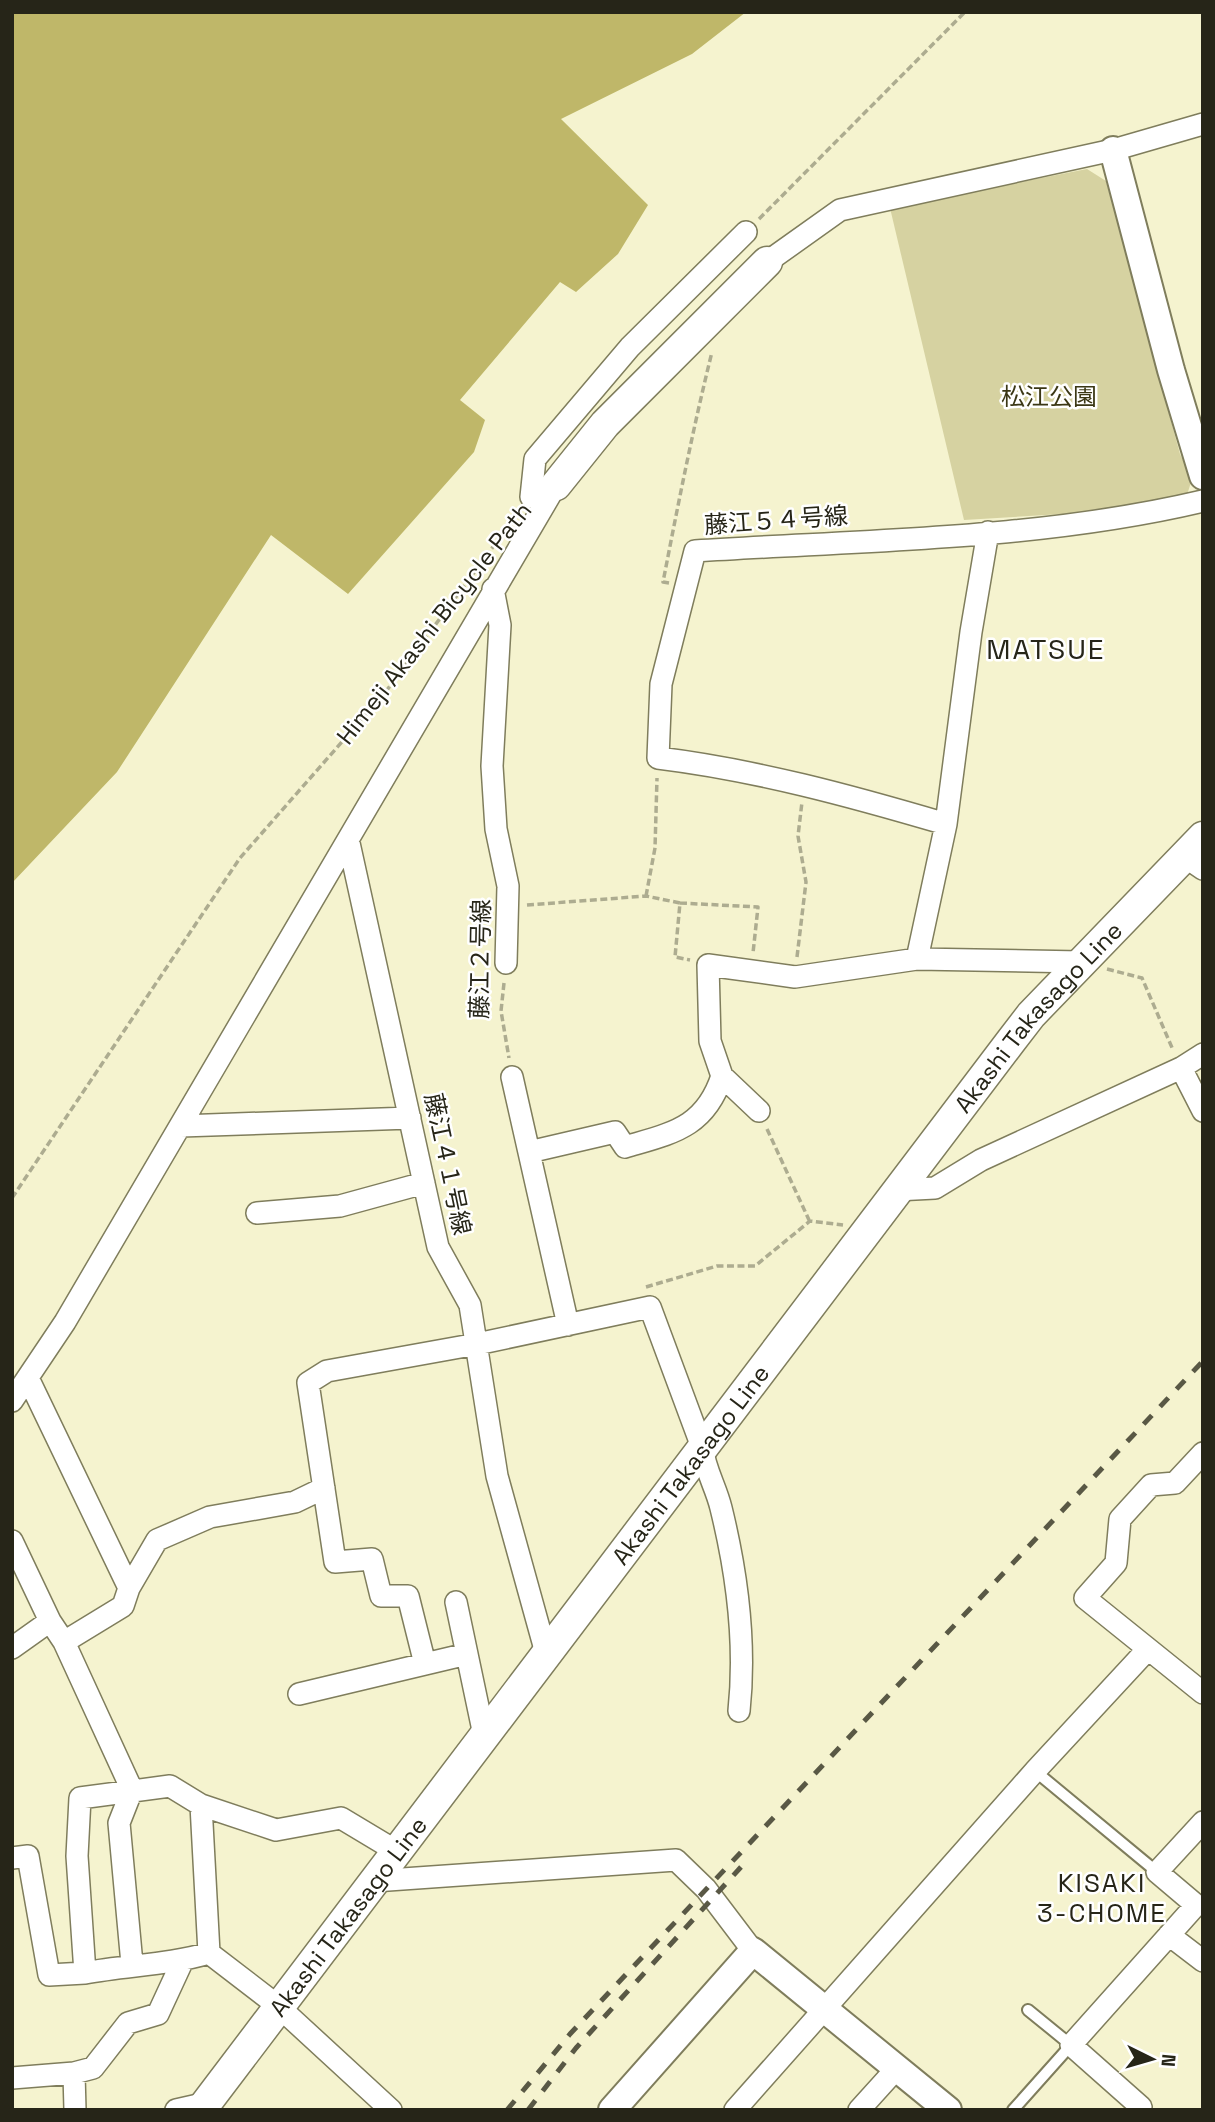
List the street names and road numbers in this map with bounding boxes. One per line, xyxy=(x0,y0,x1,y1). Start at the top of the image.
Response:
street label: Himeji Akashi Bicycle Path xyxy=(330,496,538,750)
street label: 藤江５４号線 xyxy=(703,500,849,540)
street label: 藤江２号線 xyxy=(463,899,497,1019)
street label: Akashi Takasago Line xyxy=(947,915,1129,1119)
street label: 藤江４１号線 xyxy=(418,1090,478,1238)
street label: Akashi Takasago Line xyxy=(604,1358,776,1571)
street label: Akashi Takasago Line xyxy=(262,1810,433,2022)

